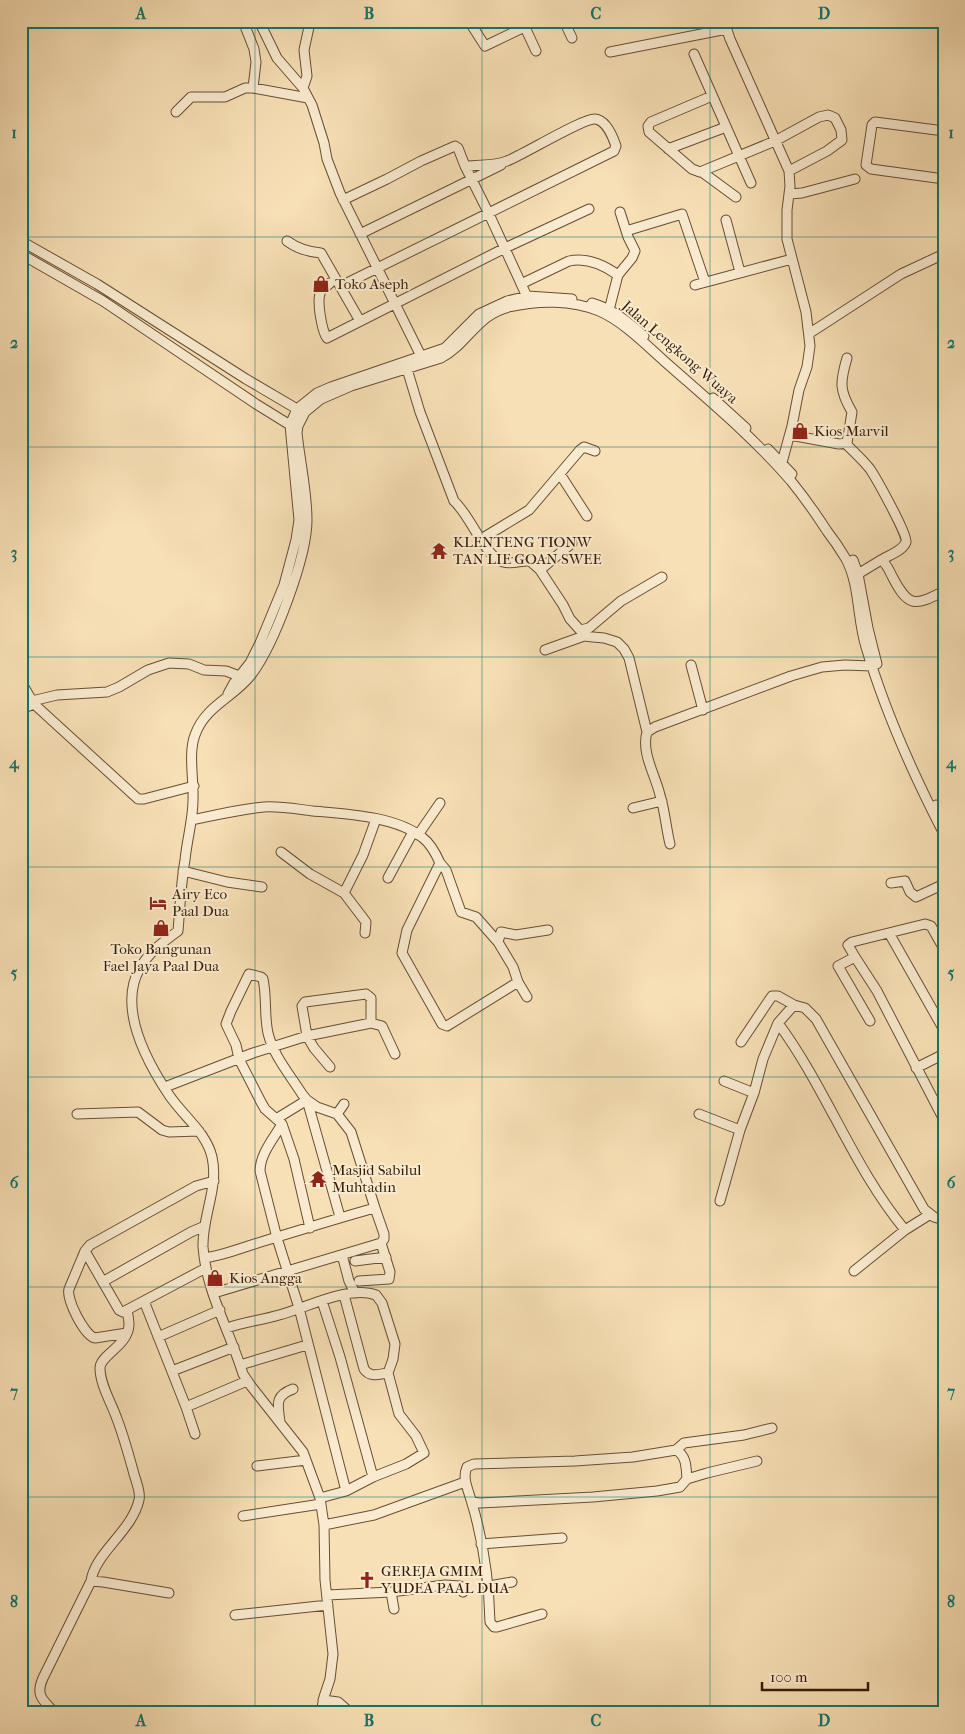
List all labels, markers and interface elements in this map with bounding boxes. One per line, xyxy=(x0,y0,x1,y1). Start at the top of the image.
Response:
text: A xyxy=(135,4,147,23)
text: B xyxy=(364,4,374,23)
text: C xyxy=(591,4,602,23)
text: D xyxy=(818,4,830,23)
text: 1 xyxy=(11,123,17,142)
text: 1 xyxy=(948,123,954,142)
shop icon: Toko Aseph xyxy=(311,274,331,294)
place label: Toko Aseph xyxy=(335,275,409,293)
street label: Jalan Lengkong Wuaya xyxy=(618,296,742,408)
text: 2 xyxy=(10,333,18,352)
text: 2 xyxy=(947,333,955,352)
shop icon: Kios Marvil xyxy=(790,421,810,441)
place label: Kios Marvil xyxy=(814,422,889,440)
place label: KLENTENG TIONW TAN LIE GOAN SWEE xyxy=(453,533,602,568)
temple icon: KLENTENG TIONW TAN LIE GOAN SWEE xyxy=(429,541,449,561)
text: 3 xyxy=(11,543,17,563)
text: 3 xyxy=(948,543,954,563)
text: 4 xyxy=(8,753,20,773)
text: 4 xyxy=(945,753,957,773)
place label: Airy Eco Paal Dua xyxy=(171,885,230,920)
hotel icon: Airy Eco Paal Dua xyxy=(148,893,168,913)
shop icon: Toko Bangunan Fael Jaya Paal Dua xyxy=(151,918,171,938)
place label: Toko Bangunan Fael Jaya Paal Dua xyxy=(103,940,220,975)
text: 5 xyxy=(11,963,18,982)
text: 5 xyxy=(948,963,955,982)
place label: Masjid Sabilul Muhtadin xyxy=(332,1161,421,1196)
temple icon: Masjid Sabilul Muhtadin xyxy=(308,1169,328,1189)
text: 6 xyxy=(10,1173,19,1192)
text: 6 xyxy=(947,1173,956,1192)
shop icon: Kios Angga xyxy=(205,1268,225,1288)
place label: Kios Angga xyxy=(229,1269,303,1287)
text: 7 xyxy=(9,1382,18,1401)
text: 7 xyxy=(946,1382,955,1401)
place label: GEREJA GMIM YUDEA PAAL DUA xyxy=(380,1562,510,1597)
church icon: GEREJA GMIM YUDEA PAAL DUA xyxy=(357,1570,377,1590)
text: 8 xyxy=(10,1592,18,1611)
text: 8 xyxy=(947,1592,955,1611)
scale bar xyxy=(762,1659,869,1691)
text: 100 m xyxy=(770,1668,808,1686)
text: A xyxy=(135,1711,147,1730)
text: B xyxy=(364,1711,374,1730)
text: C xyxy=(591,1711,602,1730)
text: D xyxy=(818,1711,830,1730)

